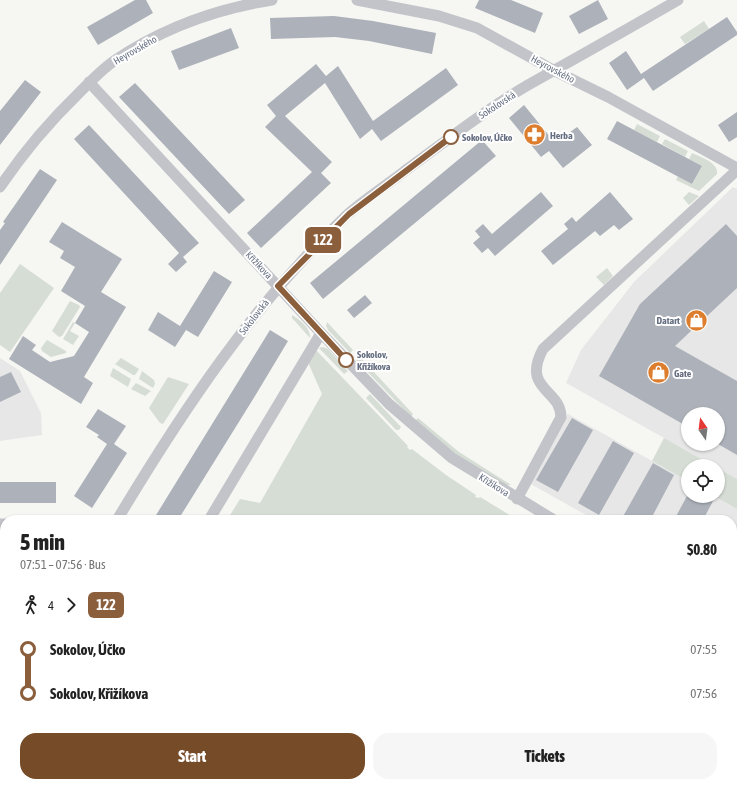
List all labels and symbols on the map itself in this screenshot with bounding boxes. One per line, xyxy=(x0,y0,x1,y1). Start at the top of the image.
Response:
street label: Heyrovského xyxy=(112,33,159,67)
street label: Heyrovského xyxy=(529,53,577,85)
street label: Sokolovská xyxy=(477,89,518,121)
pharmacy icon: Herba xyxy=(522,122,548,148)
marker: Sokolov, Účko xyxy=(443,129,459,145)
place label: Herba xyxy=(550,130,573,141)
place label: Sokolov, Účko xyxy=(462,132,513,143)
line badge: 122 xyxy=(300,227,346,253)
street label: Křižíkova xyxy=(244,249,275,281)
street label: Sokolovská xyxy=(237,297,271,337)
shop icon: Datart xyxy=(683,307,709,333)
place label: Datart xyxy=(656,315,680,326)
place label: Sokolov, Křižíkova xyxy=(357,349,391,372)
marker: Sokolov, Křižíkova xyxy=(338,352,354,368)
shop icon: Gate xyxy=(646,360,672,386)
place label: Gate xyxy=(674,368,692,379)
north arrow xyxy=(681,407,725,451)
street label: Křižíkova xyxy=(477,471,511,499)

